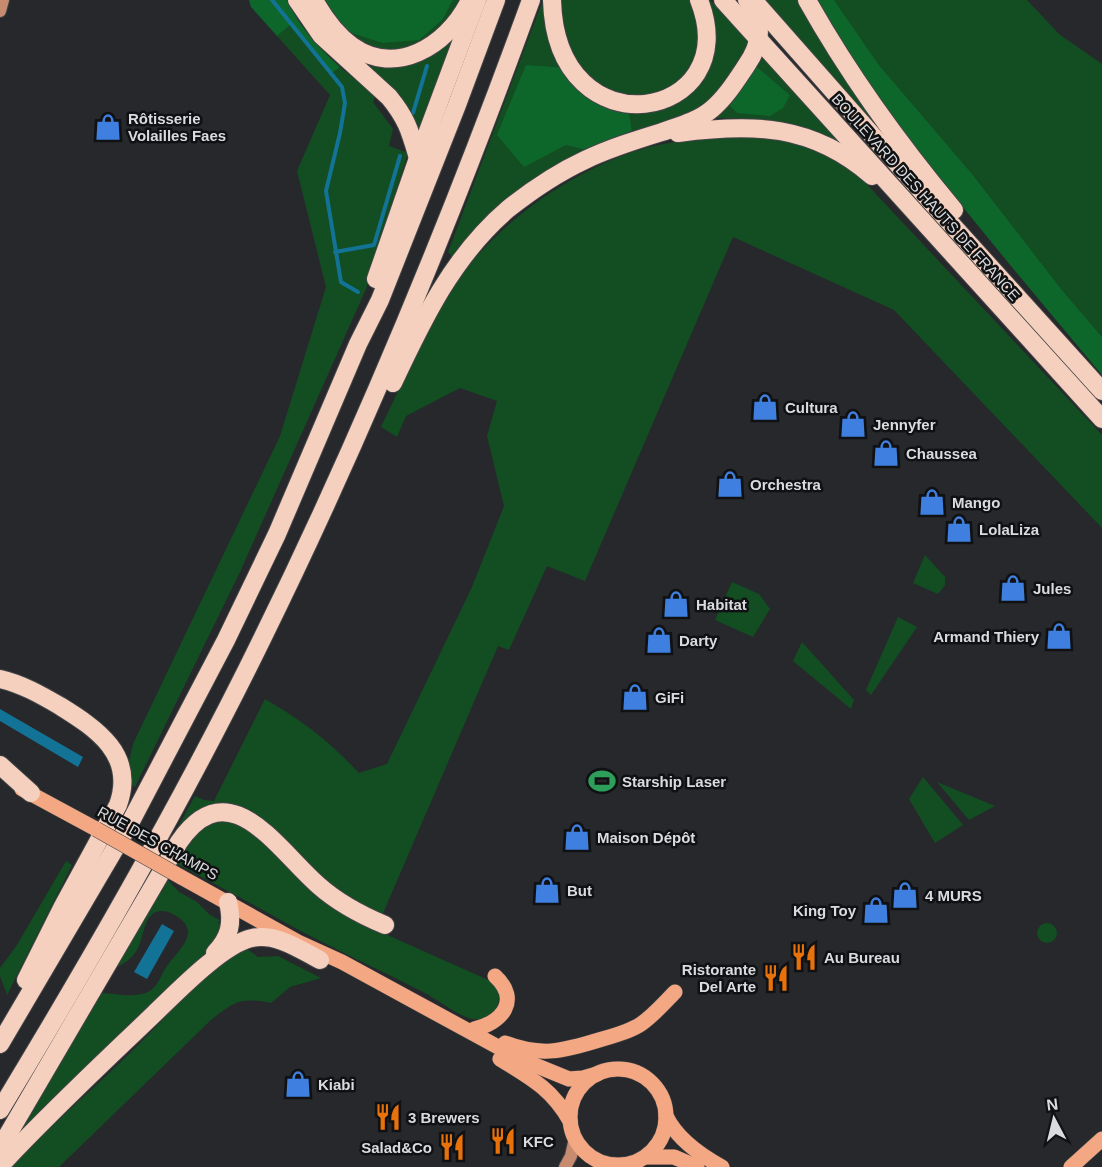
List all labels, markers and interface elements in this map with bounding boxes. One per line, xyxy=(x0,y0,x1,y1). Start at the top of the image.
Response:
street label: BOULEVARD DES HAUTS DE FRANCE xyxy=(829,90,1023,304)
place label: Rôtisserie Volailles Faes xyxy=(128,110,226,144)
shop icon: Rôtisserie Volailles Faes xyxy=(93,112,123,142)
shop icon: Cultura xyxy=(750,392,780,422)
place label: Cultura xyxy=(785,399,838,416)
shop icon: Jennyfer xyxy=(838,409,868,439)
place label: Jennyfer xyxy=(873,416,936,433)
shop icon: Chaussea xyxy=(871,438,901,468)
place label: Chaussea xyxy=(906,445,978,462)
shop icon: Orchestra xyxy=(715,469,745,499)
place label: Orchestra xyxy=(750,476,822,493)
shop icon: Mango xyxy=(917,487,947,517)
place label: Mango xyxy=(952,494,1000,511)
shop icon: LolaLiza xyxy=(944,514,974,544)
place label: LolaLiza xyxy=(979,521,1040,538)
shop icon: Jules xyxy=(998,573,1028,603)
place label: Jules xyxy=(1033,580,1071,597)
shop icon: Habitat xyxy=(661,589,691,619)
place label: Habitat xyxy=(696,596,747,613)
shop icon: Armand Thiery xyxy=(1044,621,1074,651)
shop icon: Darty xyxy=(644,625,674,655)
place label: Armand Thiery xyxy=(933,628,1040,645)
place label: Darty xyxy=(679,632,718,649)
shop icon: GiFi xyxy=(620,682,650,712)
place label: GiFi xyxy=(655,689,684,706)
sports icon: Starship Laser xyxy=(587,766,617,796)
place label: Starship Laser xyxy=(622,773,726,790)
street label: RUE DES CHAMPS xyxy=(95,803,221,883)
shop icon: Maison Dépôt xyxy=(562,822,592,852)
place label: Maison Dépôt xyxy=(597,829,695,846)
shop icon: But xyxy=(532,875,562,905)
shop icon: 4 MURS xyxy=(890,880,920,910)
place label: But xyxy=(567,882,592,899)
place label: 4 MURS xyxy=(925,887,982,904)
shop icon: King Toy xyxy=(861,895,891,925)
place label: King Toy xyxy=(793,902,857,919)
restaurant icon: Au Bureau xyxy=(789,942,819,972)
place label: Au Bureau xyxy=(824,949,900,966)
place label: Ristorante Del Arte xyxy=(682,961,756,995)
restaurant icon: Ristorante Del Arte xyxy=(761,963,791,993)
shop icon: Kiabi xyxy=(283,1069,313,1099)
place label: Kiabi xyxy=(318,1076,355,1093)
north arrow xyxy=(1024,1089,1084,1149)
text: N xyxy=(1045,1095,1059,1114)
restaurant icon: 3 Brewers xyxy=(373,1102,403,1132)
place label: 3 Brewers xyxy=(408,1109,480,1126)
restaurant icon: KFC xyxy=(488,1126,518,1156)
restaurant icon: Salad&Co xyxy=(437,1132,467,1162)
place label: KFC xyxy=(523,1133,554,1150)
place label: Salad&Co xyxy=(361,1139,432,1156)

